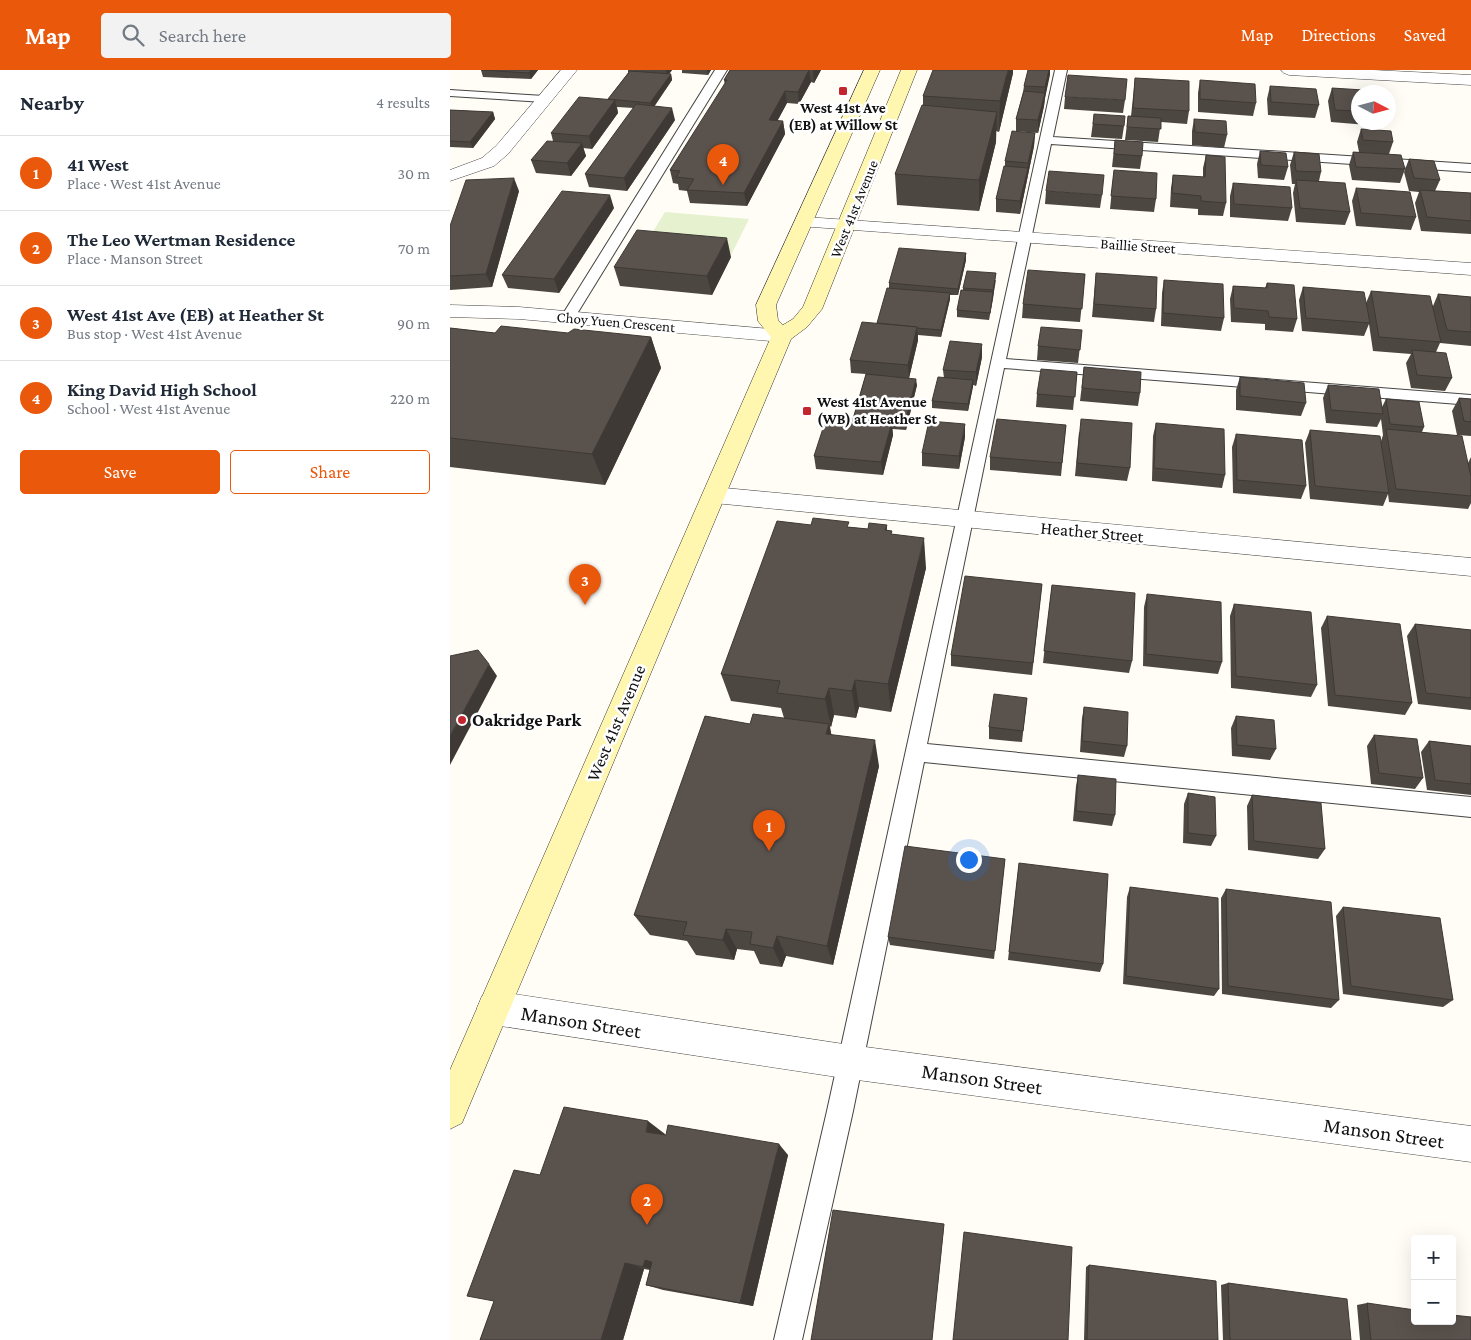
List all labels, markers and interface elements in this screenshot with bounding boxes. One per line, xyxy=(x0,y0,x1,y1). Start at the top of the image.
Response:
search box xyxy=(101,13,451,58)
icon: search xyxy=(119,21,147,49)
text: Map xyxy=(25,22,71,49)
text: Search here xyxy=(159,25,246,46)
text: Map xyxy=(1241,25,1273,45)
text: Directions xyxy=(1301,25,1376,45)
text: Saved xyxy=(1404,25,1446,45)
marker: West 41st Ave (EB) at Willow St xyxy=(837,85,849,97)
north arrow xyxy=(1351,85,1396,130)
text: Nearby xyxy=(20,91,84,115)
text: 4 results xyxy=(376,94,430,111)
place label: West 41st Ave (EB) at Willow St xyxy=(788,100,898,134)
pin: 4 xyxy=(707,144,739,185)
text: 41 West xyxy=(67,154,129,175)
street label: West 41st Avenue xyxy=(827,157,881,260)
text: 1 xyxy=(33,165,39,182)
text: 30 m xyxy=(398,165,430,182)
text: Place · West 41st Avenue xyxy=(67,175,221,192)
text: The Leo Wertman Residence xyxy=(67,229,295,250)
street label: Baillie Street xyxy=(1100,235,1177,257)
text: 2 xyxy=(32,240,40,257)
text: 70 m xyxy=(398,240,430,257)
text: Place · Manson Street xyxy=(67,250,203,267)
text: West 41st Ave (EB) at Heather St xyxy=(67,304,324,325)
street label: Choy Yuen Crescent xyxy=(556,309,677,336)
text: 3 xyxy=(32,315,40,332)
text: 90 m xyxy=(397,315,430,332)
text: Bus stop · West 41st Avenue xyxy=(67,325,242,342)
text: King David High School xyxy=(67,379,257,400)
text: 4 xyxy=(32,390,40,407)
text: 220 m xyxy=(390,390,430,407)
place label: West 41st Avenue (WB) at Heather St xyxy=(816,394,937,428)
text: School · West 41st Avenue xyxy=(67,400,230,417)
marker: West 41st Avenue (WB) at Heather St xyxy=(801,405,813,417)
button: Save xyxy=(20,450,220,494)
button: Share xyxy=(230,450,430,494)
street label: Heather Street xyxy=(1040,518,1145,547)
pin: 3 xyxy=(569,564,601,605)
street label: West 41st Avenue xyxy=(582,662,650,784)
place label: Oakridge Park xyxy=(472,710,582,730)
marker: Oakridge Park xyxy=(456,714,468,726)
pin: 1 xyxy=(753,810,785,851)
your location xyxy=(956,847,982,873)
street label: Manson Street xyxy=(519,1001,644,1044)
street label: Manson Street xyxy=(920,1059,1045,1099)
street label: Manson Street xyxy=(1322,1113,1447,1153)
pin: 2 xyxy=(631,1184,663,1225)
map controls xyxy=(1411,1235,1456,1325)
button: + xyxy=(1411,1235,1456,1280)
button: − xyxy=(1411,1280,1456,1325)

